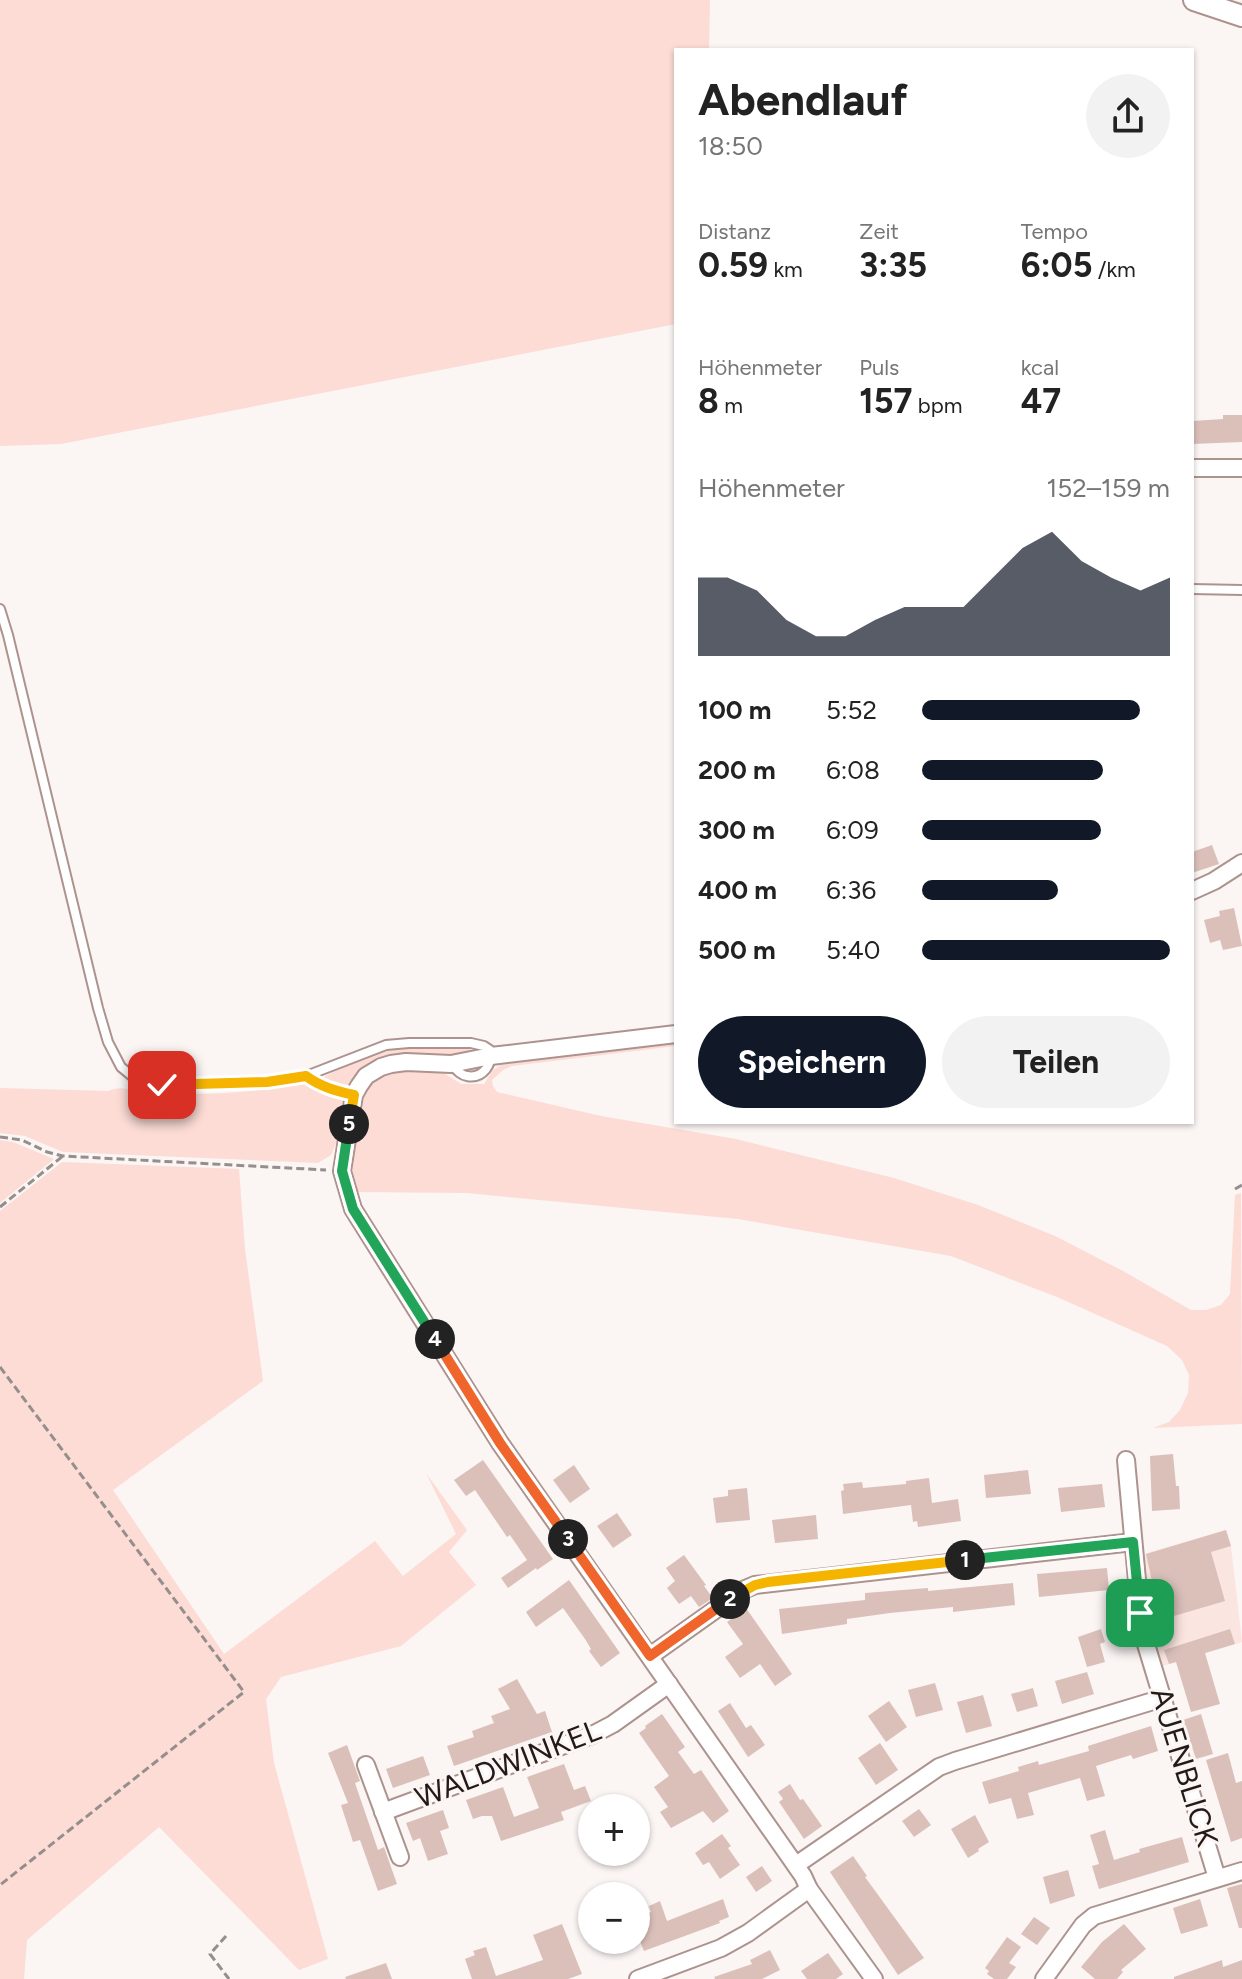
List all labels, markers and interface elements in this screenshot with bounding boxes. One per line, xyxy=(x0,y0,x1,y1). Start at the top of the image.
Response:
text: Abendlauf xyxy=(698,73,908,126)
button: share xyxy=(1086,74,1170,158)
text: 18:50 xyxy=(698,130,763,162)
text: Distanz xyxy=(698,218,771,245)
text: Zeit xyxy=(859,218,899,245)
text: Tempo xyxy=(1021,218,1088,245)
text: 0.59 xyxy=(698,245,768,286)
text: 3:35 xyxy=(859,245,927,286)
text: 6:05 xyxy=(1021,245,1092,286)
text: km xyxy=(768,256,803,283)
text: /km xyxy=(1092,256,1136,283)
text: Höhenmeter xyxy=(698,354,822,381)
text: Puls xyxy=(859,354,899,381)
text: kcal xyxy=(1021,354,1059,381)
text: 8 xyxy=(698,381,719,422)
text: 157 xyxy=(859,381,912,422)
text: 47 xyxy=(1021,381,1061,422)
text: m xyxy=(719,392,743,419)
text: bpm xyxy=(912,392,962,419)
text: Höhenmeter xyxy=(698,472,845,504)
text: 152–159 m xyxy=(1047,472,1170,504)
text: 100 m xyxy=(698,694,772,726)
text: 5:52 xyxy=(826,694,877,726)
text: 200 m xyxy=(698,754,776,786)
text: 6:08 xyxy=(826,754,880,786)
text: 300 m xyxy=(698,814,775,846)
text: 6:09 xyxy=(826,814,879,846)
text: 400 m xyxy=(698,874,777,906)
text: 6:36 xyxy=(826,874,876,906)
text: 500 m xyxy=(698,934,776,966)
text: 5:40 xyxy=(826,934,880,966)
button: Speichern xyxy=(698,1016,926,1108)
button: Teilen xyxy=(942,1016,1170,1108)
pin xyxy=(128,1051,196,1119)
icon: check xyxy=(140,1063,184,1107)
pin: 5 xyxy=(329,1104,369,1144)
text: 5 xyxy=(343,1110,355,1137)
pin: 4 xyxy=(415,1319,455,1359)
text: 4 xyxy=(428,1325,442,1352)
pin: 3 xyxy=(548,1519,588,1559)
text: 3 xyxy=(562,1525,574,1552)
pin: 1 xyxy=(945,1540,985,1580)
text: 1 xyxy=(960,1546,970,1573)
pin: 2 xyxy=(710,1579,750,1619)
pin xyxy=(1106,1579,1174,1647)
text: 2 xyxy=(724,1585,736,1612)
icon: arrive xyxy=(1118,1591,1162,1635)
street label: AUENBLICK xyxy=(1143,1683,1226,1852)
street label: WALDWINKEL xyxy=(410,1711,606,1816)
map controls xyxy=(578,1794,650,1954)
button: + xyxy=(578,1794,650,1866)
button: − xyxy=(578,1882,650,1954)

